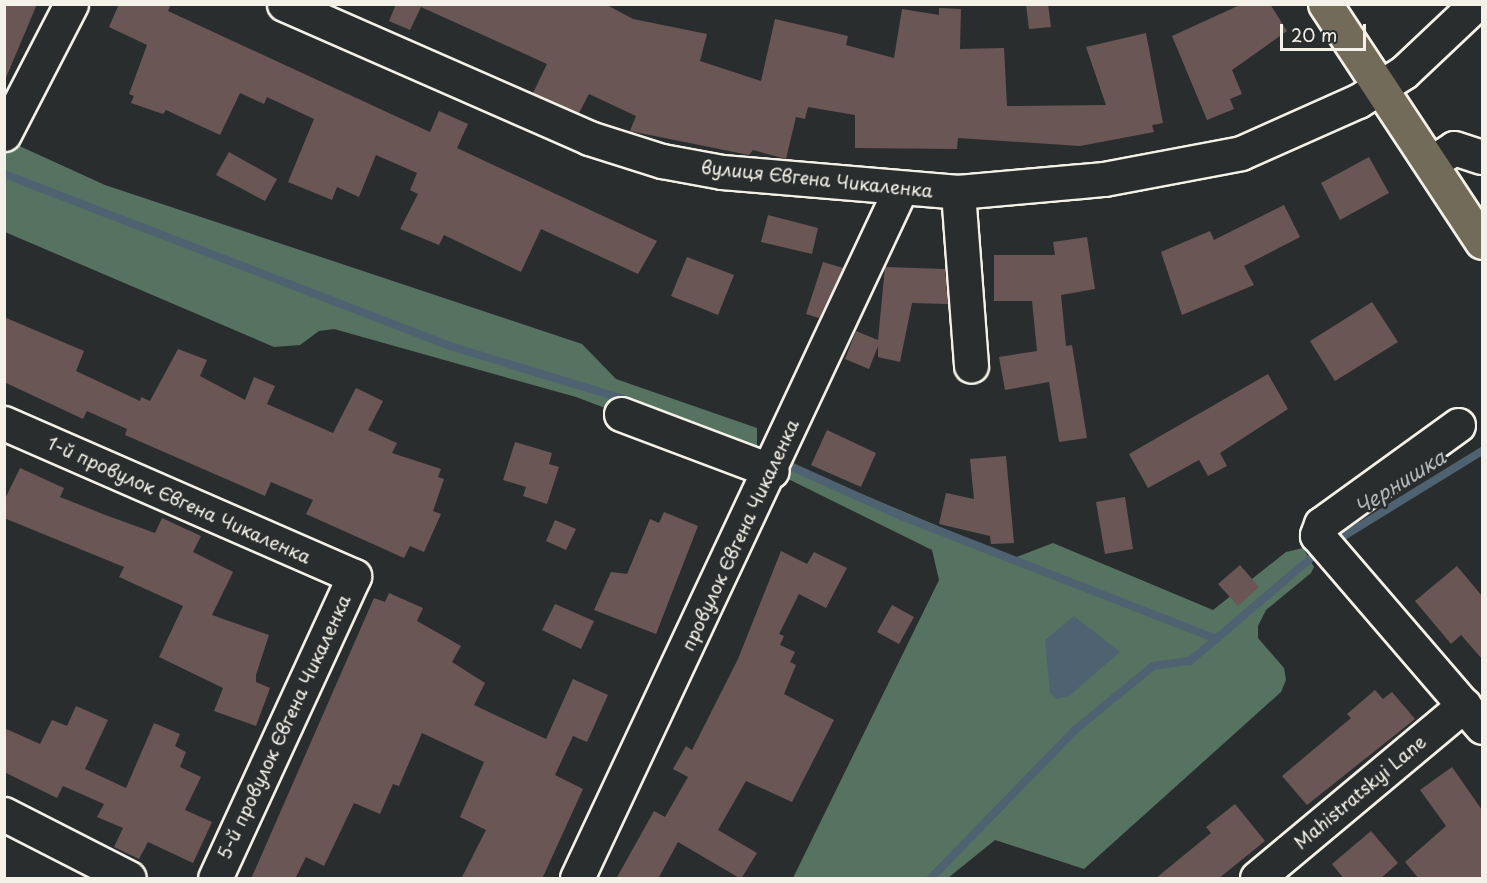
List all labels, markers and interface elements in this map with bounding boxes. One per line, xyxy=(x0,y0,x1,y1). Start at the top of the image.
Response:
scale bar xyxy=(1283,12,1368,50)
text: 20 m xyxy=(1291,21,1337,48)
street label: вулиця Євгена Чикаленка xyxy=(699,156,935,202)
street label: провулок Євгена Чикаленка xyxy=(676,415,804,655)
street label: 1-й провулок Євгена Чикаленка xyxy=(43,432,315,568)
water label: Чернишка xyxy=(1350,445,1450,519)
street label: 5-й провулок Євгена Чикаленка xyxy=(213,590,355,864)
street label: Mahistratskyi Lane xyxy=(1289,730,1431,854)

